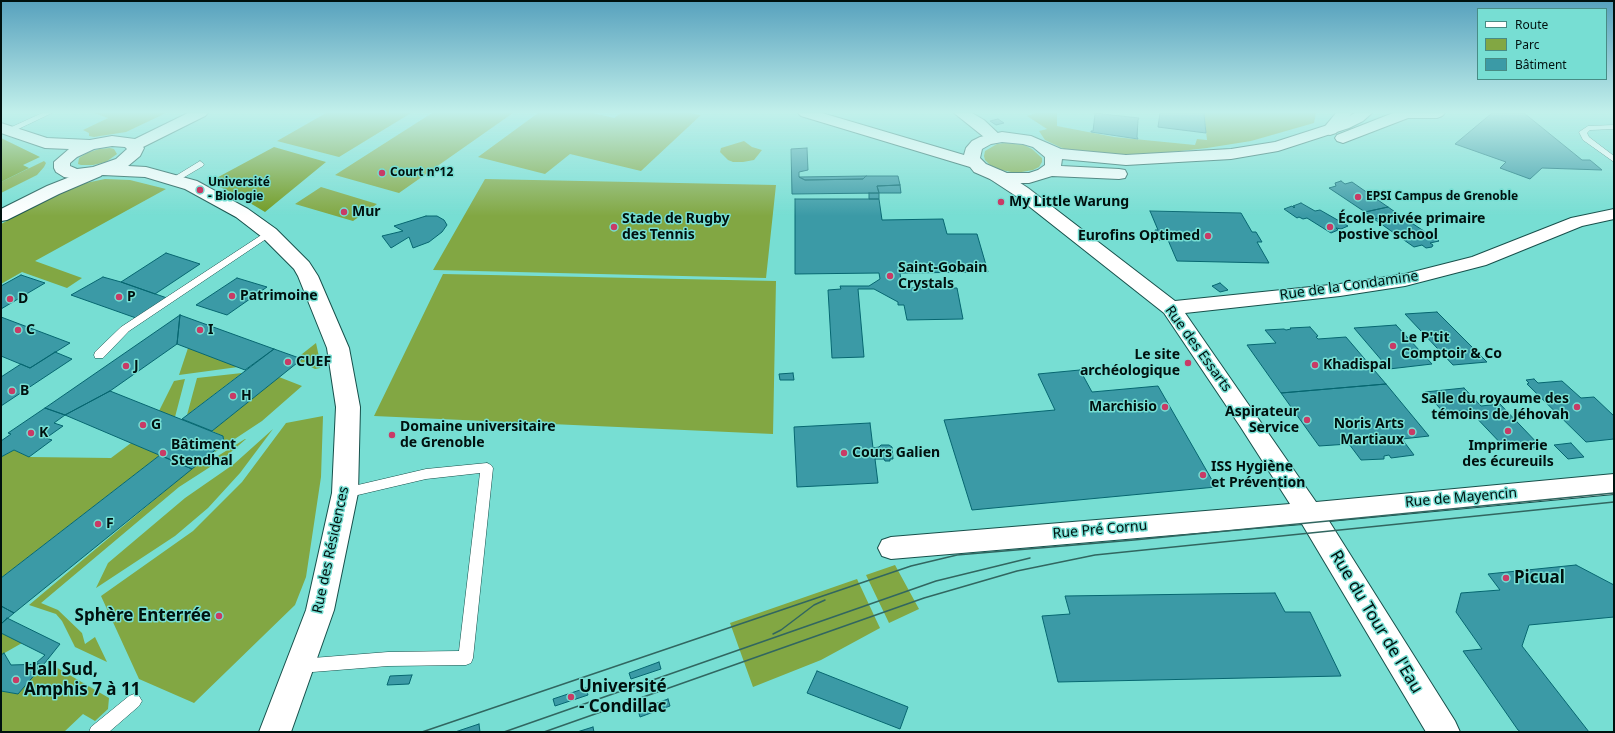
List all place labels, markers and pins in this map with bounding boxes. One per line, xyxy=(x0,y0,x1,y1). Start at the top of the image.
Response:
place label: Court n°12 xyxy=(390,166,453,180)
marker: Court n°12 xyxy=(377,168,387,178)
place label: Université - Biologie xyxy=(208,176,270,204)
marker: Université - Biologie xyxy=(195,185,205,195)
place label: EPSI Campus de Grenoble xyxy=(1366,190,1518,204)
marker: EPSI Campus de Grenoble xyxy=(1353,192,1363,202)
place label: My Little Warung xyxy=(1009,194,1129,210)
marker: My Little Warung xyxy=(996,197,1006,207)
place label: Mur xyxy=(352,204,381,220)
marker: Mur xyxy=(339,207,349,217)
place label: Stade de Rugby des Tennis xyxy=(622,211,730,244)
place label: École privée primaire postive school xyxy=(1338,211,1485,244)
marker: Stade de Rugby des Tennis xyxy=(609,222,619,232)
marker: École privée primaire postive school xyxy=(1325,222,1335,232)
place label: Eurofins Optimed xyxy=(1078,228,1200,244)
marker: Eurofins Optimed xyxy=(1203,231,1213,241)
place label: Saint-Gobain Crystals xyxy=(898,260,987,292)
marker: Saint-Gobain Crystals xyxy=(885,271,895,281)
place label: Patrimoine xyxy=(240,288,318,304)
place label: P xyxy=(127,289,136,305)
place label: D xyxy=(18,291,28,307)
marker: Patrimoine xyxy=(227,291,237,301)
marker: P xyxy=(114,292,124,302)
marker: D xyxy=(5,294,15,304)
place label: C xyxy=(26,322,35,338)
place label: I xyxy=(208,322,213,338)
marker: C xyxy=(13,325,23,335)
marker: I xyxy=(195,325,205,335)
place label: Le P'tit Comptoir & Co xyxy=(1401,330,1502,362)
marker: Le P'tit Comptoir & Co xyxy=(1388,341,1398,351)
place label: Le site archéologique xyxy=(1080,347,1180,380)
place label: CUEF xyxy=(296,354,331,370)
marker: CUEF xyxy=(283,357,293,367)
place label: Khadispal xyxy=(1323,357,1391,373)
place label: J xyxy=(134,358,139,374)
marker: Le site archéologique xyxy=(1183,358,1193,368)
marker: Khadispal xyxy=(1310,360,1320,370)
marker: J xyxy=(121,361,131,371)
place label: B xyxy=(20,383,29,399)
marker: B xyxy=(7,386,17,396)
place label: H xyxy=(241,388,252,404)
marker: H xyxy=(228,391,238,401)
place label: Salle du royaume des témoins de Jéhovah xyxy=(1421,391,1569,424)
place label: Marchisio xyxy=(1089,399,1157,415)
marker: Marchisio xyxy=(1160,402,1170,412)
marker: Salle du royaume des témoins de Jéhovah xyxy=(1572,402,1582,412)
place label: Aspirateur Service xyxy=(1225,404,1299,436)
marker: Aspirateur Service xyxy=(1302,415,1312,425)
place label: Noris Arts Martiaux xyxy=(1334,416,1404,448)
place label: G xyxy=(151,417,161,433)
place label: Domaine universitaire de Grenoble xyxy=(400,419,556,452)
marker: G xyxy=(138,420,148,430)
place label: K xyxy=(39,425,48,441)
marker: Imprimerie des écureuils xyxy=(1503,426,1513,436)
marker: Noris Arts Martiaux xyxy=(1407,427,1417,437)
marker: K xyxy=(26,428,36,438)
marker: Domaine universitaire de Grenoble xyxy=(387,430,397,440)
place label: Bâtiment Stendhal xyxy=(171,437,236,470)
place label: Imprimerie des écureuils xyxy=(1462,438,1554,470)
place label: Cours Galien xyxy=(852,445,940,461)
marker: Bâtiment Stendhal xyxy=(158,448,168,458)
marker: Cours Galien xyxy=(839,448,849,458)
place label: ISS Hygiène et Prévention xyxy=(1211,459,1305,492)
marker: ISS Hygiène et Prévention xyxy=(1198,470,1208,480)
place label: F xyxy=(106,516,114,532)
marker: F xyxy=(93,519,103,529)
place label: Picual xyxy=(1514,568,1565,588)
marker: Picual xyxy=(1501,573,1511,583)
place label: Sphère Enterrée xyxy=(75,606,211,626)
marker: Sphère Enterrée xyxy=(214,611,224,621)
place label: Hall Sud, Amphis 7 à 11 xyxy=(24,660,140,700)
marker: Hall Sud, Amphis 7 à 11 xyxy=(11,675,21,685)
place label: Université - Condillac xyxy=(579,677,667,717)
marker: Université - Condillac xyxy=(566,692,576,702)

